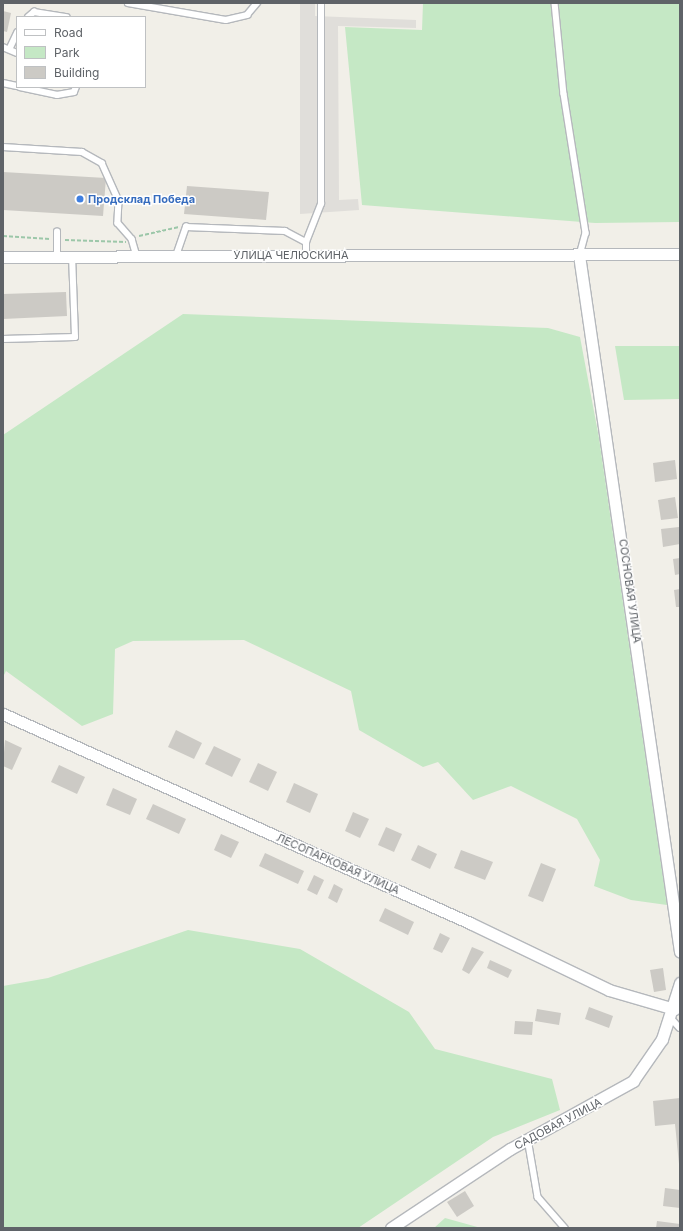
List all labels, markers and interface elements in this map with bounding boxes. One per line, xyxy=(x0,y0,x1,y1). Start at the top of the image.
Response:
legend xyxy=(16,16,146,88)
text: Road xyxy=(54,25,83,40)
text: Park xyxy=(54,45,80,60)
text: Building xyxy=(54,65,99,80)
place label: Продсклад Победа xyxy=(88,192,195,206)
marker: Продсклад Победа xyxy=(75,194,85,204)
street label: УЛИЦА ЧЕЛЮСКИНА xyxy=(233,248,349,262)
street label: СОСНОВАЯ УЛИЦА xyxy=(616,538,644,644)
street label: ЛЕСОПАРКОВАЯ УЛИЦА xyxy=(274,831,402,897)
street label: САДОВАЯ УЛИЦА xyxy=(512,1095,604,1153)

